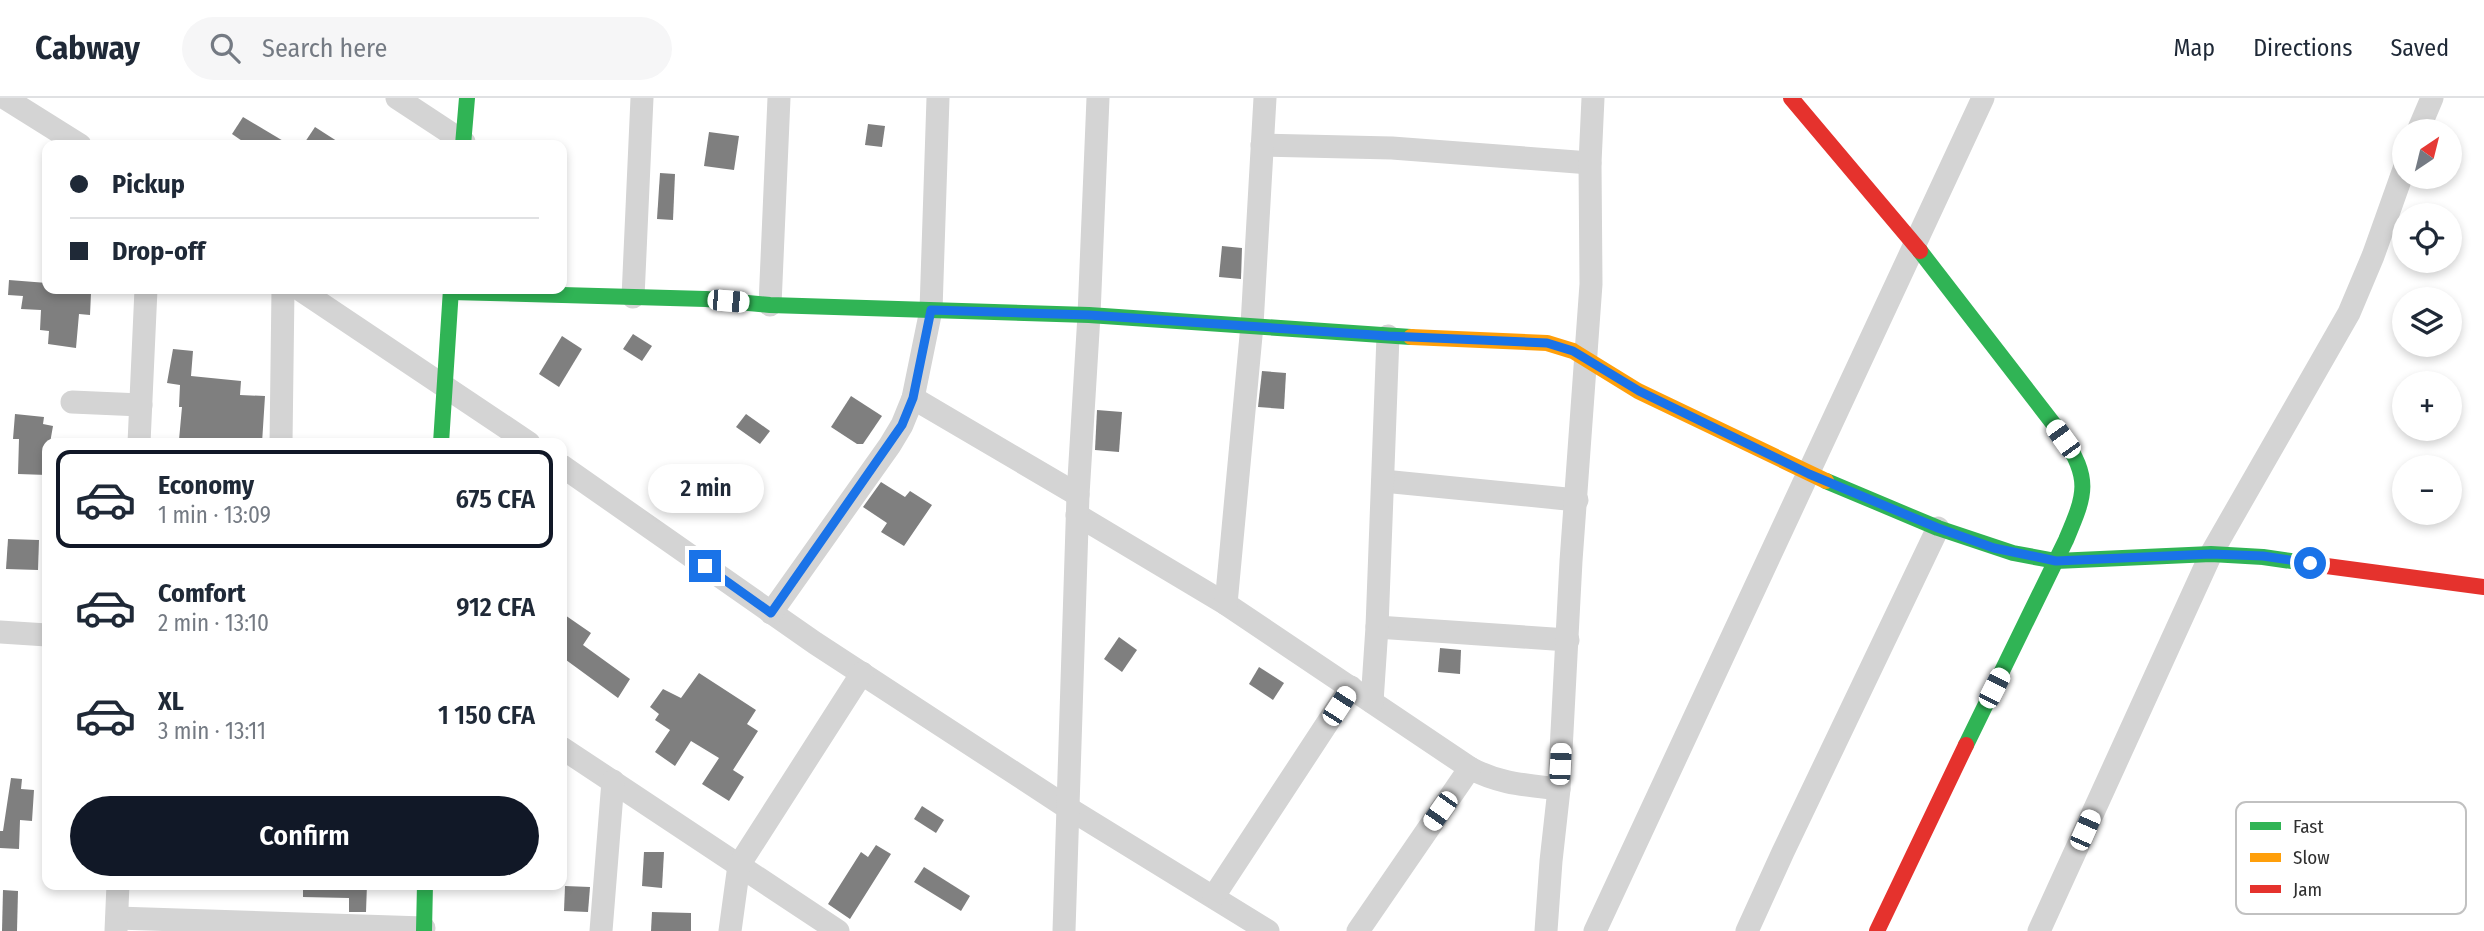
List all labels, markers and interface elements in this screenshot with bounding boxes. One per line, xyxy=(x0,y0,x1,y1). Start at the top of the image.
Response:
search box xyxy=(182,17,672,80)
text: Cabway xyxy=(35,28,140,68)
icon: search xyxy=(206,29,244,67)
text: Search here xyxy=(262,33,387,64)
text: Map xyxy=(2174,34,2215,62)
text: Directions xyxy=(2253,34,2352,62)
text: Saved xyxy=(2390,34,2449,62)
north arrow xyxy=(2392,119,2462,189)
map controls xyxy=(2392,119,2462,525)
text: Pickup xyxy=(112,169,185,200)
button: locate xyxy=(2392,203,2462,273)
text: Drop-off xyxy=(112,236,205,267)
button: layers xyxy=(2392,287,2462,357)
car xyxy=(707,289,750,313)
button: + xyxy=(2392,371,2462,441)
car xyxy=(2043,416,2084,462)
button: − xyxy=(2392,455,2462,525)
callout: 2 min xyxy=(647,464,763,514)
icon: car xyxy=(74,468,137,531)
text: Economy xyxy=(158,470,254,501)
text: 2 min xyxy=(680,474,732,502)
text: 675 CFA xyxy=(456,484,535,515)
text: 1 min · 13:09 xyxy=(158,501,271,529)
route start xyxy=(2294,547,2326,579)
route end xyxy=(689,550,721,582)
icon: car xyxy=(74,576,137,639)
text: Comfort xyxy=(158,578,246,609)
text: 912 CFA xyxy=(456,592,535,623)
text: 2 min · 13:10 xyxy=(158,609,269,637)
car xyxy=(1976,665,2013,711)
car xyxy=(1319,683,1360,729)
icon: car xyxy=(74,684,137,747)
text: XL xyxy=(158,686,184,717)
text: 1 150 CFA xyxy=(438,700,535,731)
text: 3 min · 13:11 xyxy=(158,717,266,745)
car xyxy=(1549,742,1572,786)
car xyxy=(1420,788,1461,834)
button: Confirm xyxy=(70,796,539,876)
legend xyxy=(2236,802,2466,914)
car xyxy=(2067,807,2104,853)
text: Fast xyxy=(2293,815,2324,838)
text: Slow xyxy=(2293,846,2330,869)
text: Jam xyxy=(2293,878,2322,901)

